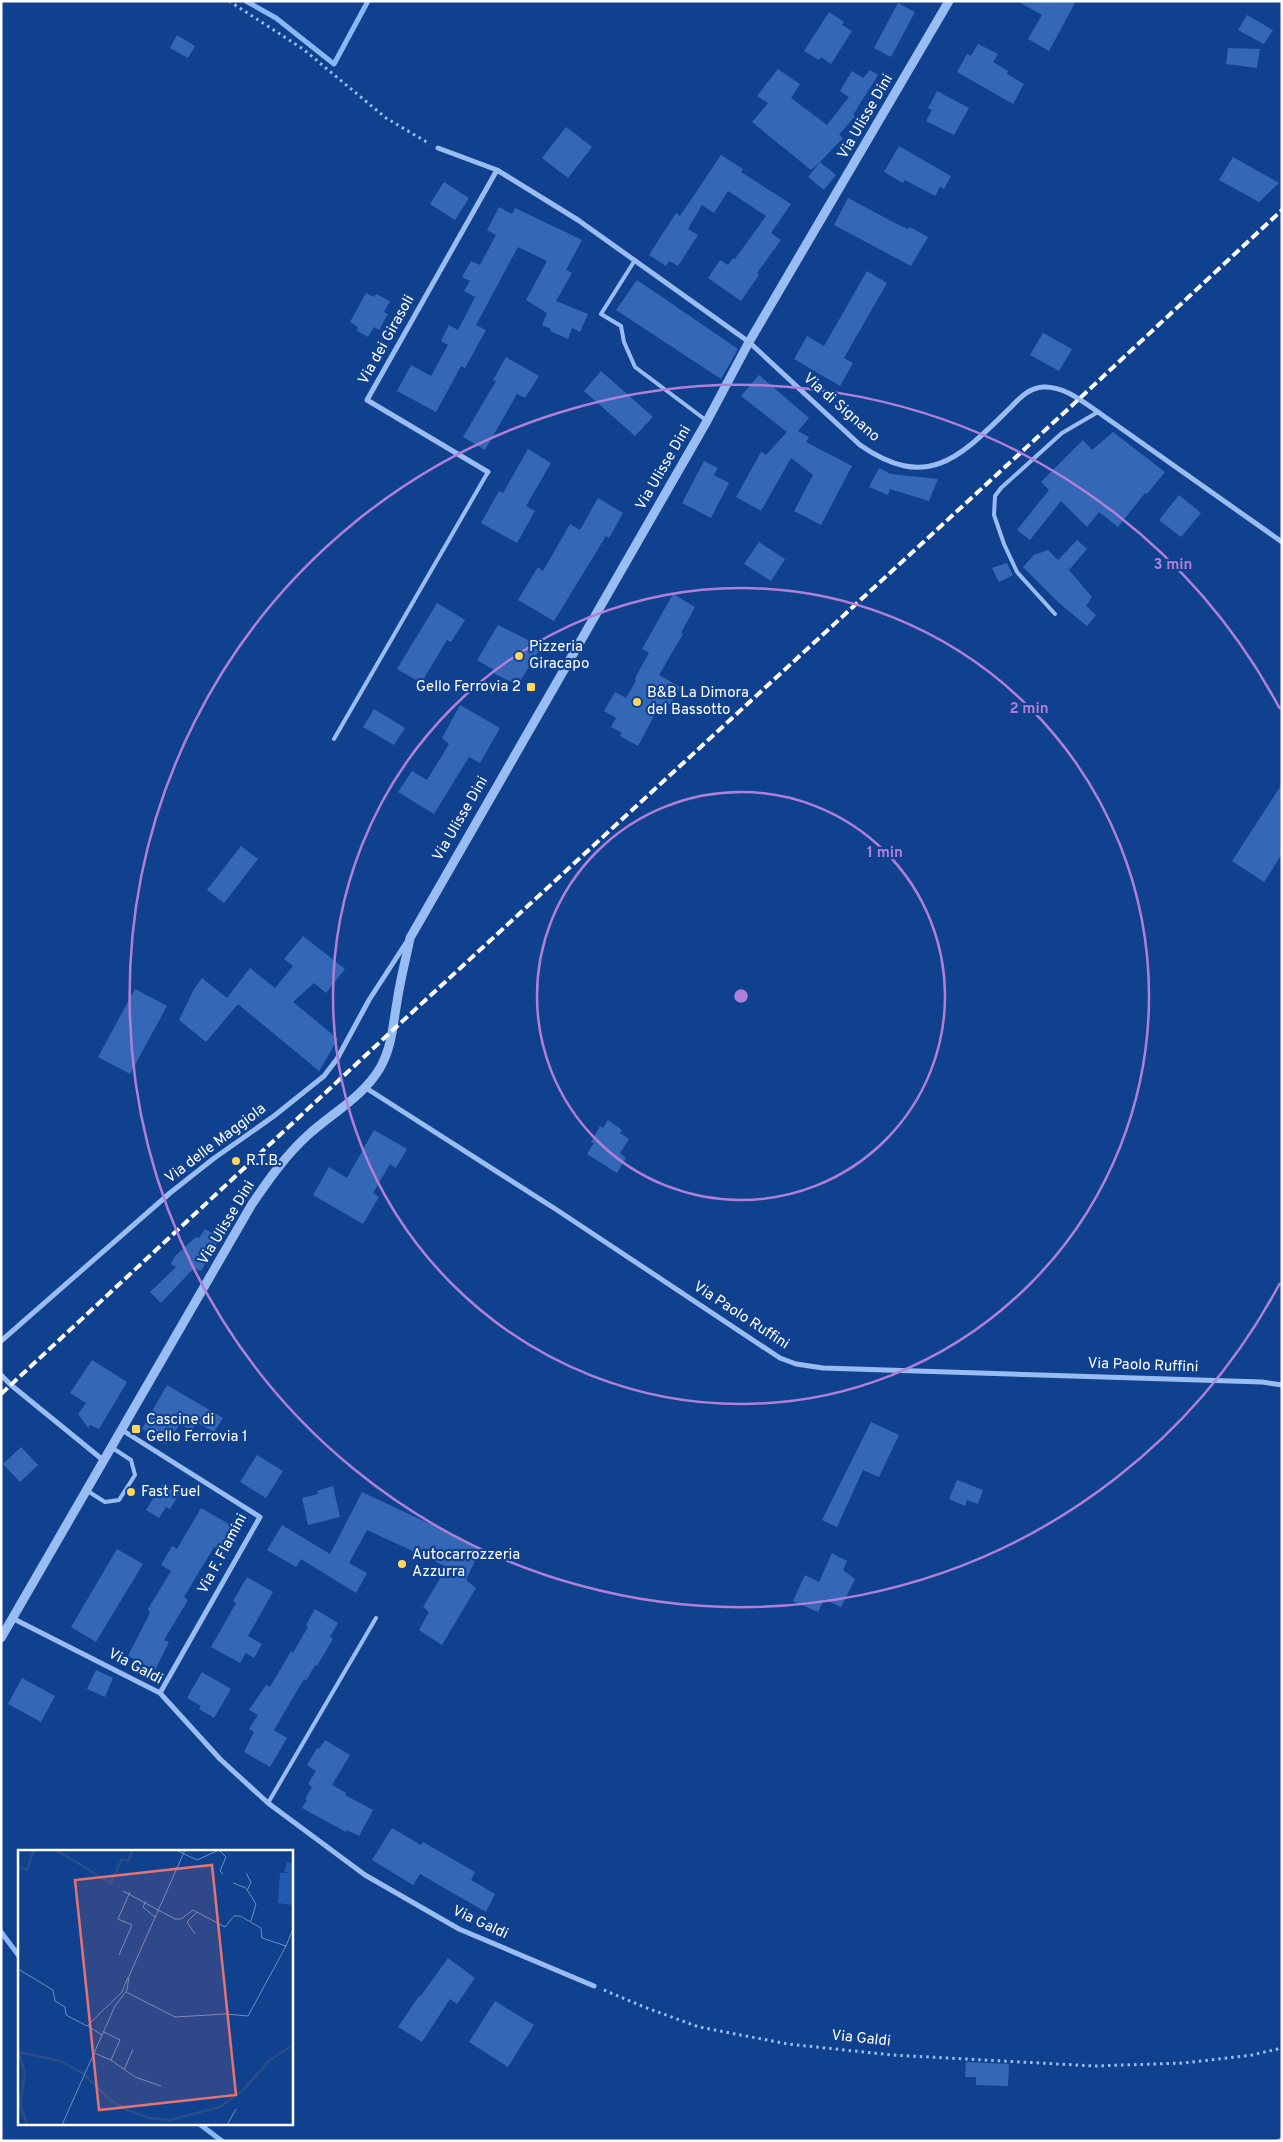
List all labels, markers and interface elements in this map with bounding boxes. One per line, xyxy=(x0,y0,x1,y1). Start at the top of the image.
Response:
street label: Via Ulisse Dini xyxy=(834,71,898,163)
street label: Via dei Girasoli xyxy=(355,292,419,388)
street label: Via di Signano xyxy=(799,369,883,447)
street label: Via Ulisse Dini xyxy=(632,422,696,514)
text: 3 min xyxy=(1153,556,1193,575)
place label: Pizzeria Giracapo xyxy=(529,638,589,674)
marker: Pizzeria Giracapo xyxy=(513,650,525,662)
place label: Gello Ferrovia 2 xyxy=(416,678,521,697)
marker: Gello Ferrovia 2 xyxy=(525,681,537,693)
place label: B&B La Dimora del Bassotto xyxy=(647,684,749,720)
marker: B&B La Dimora del Bassotto xyxy=(631,696,643,708)
text: 2 min xyxy=(1009,700,1049,719)
street label: Via Ulisse Dini xyxy=(429,773,493,865)
text: 1 min xyxy=(867,844,903,863)
centre of rings xyxy=(732,987,750,1005)
street label: Via delle Maggiola xyxy=(162,1100,270,1188)
place label: R.T.B. xyxy=(246,1152,281,1171)
marker: R.T.B. xyxy=(230,1155,242,1167)
street label: Via Ulisse Dini xyxy=(194,1177,260,1269)
street label: Via Paolo Ruffini xyxy=(689,1278,793,1354)
street label: Via Paolo Ruffini xyxy=(1087,1355,1199,1377)
place label: Cascine di Gello Ferrovia 1 xyxy=(146,1411,248,1447)
marker: Cascine di Gello Ferrovia 1 xyxy=(130,1423,142,1435)
place label: Fast Fuel xyxy=(141,1483,200,1502)
marker: Fast Fuel xyxy=(125,1486,137,1498)
street label: Via F. Flamini xyxy=(194,1511,252,1597)
place label: Autocarrozzeria Azzurra xyxy=(412,1546,520,1582)
marker: Autocarrozzeria Azzurra xyxy=(396,1558,408,1570)
street label: Via Galdi xyxy=(104,1645,166,1689)
inset map xyxy=(18,1850,292,2124)
street label: Via Galdi xyxy=(449,1902,511,1944)
street label: Via Galdi xyxy=(830,2026,892,2052)

